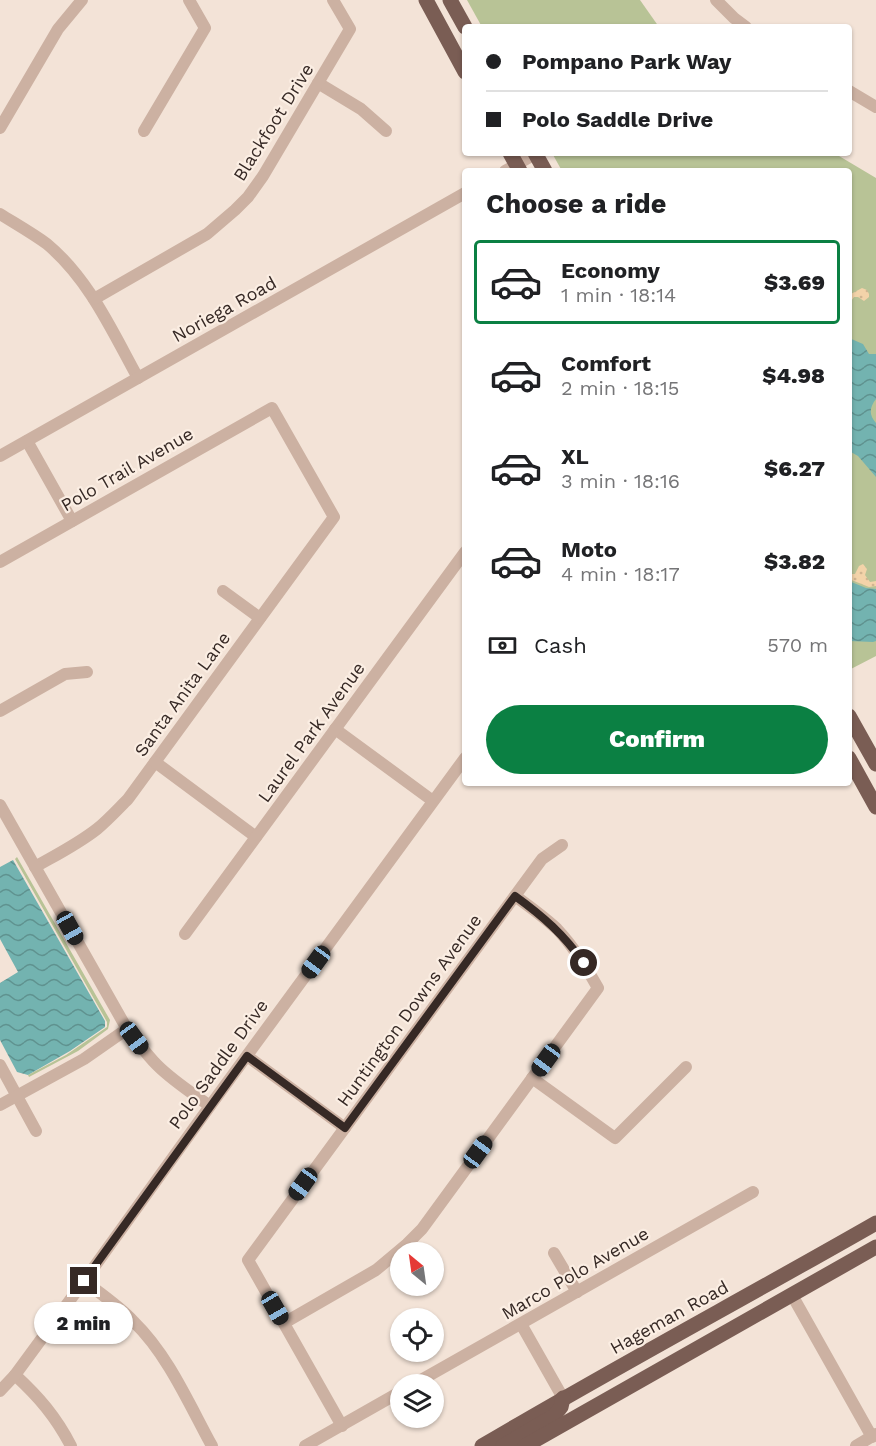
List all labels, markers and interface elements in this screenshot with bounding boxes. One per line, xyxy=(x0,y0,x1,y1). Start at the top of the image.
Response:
text: Pompano Park Way xyxy=(522,49,731,74)
street label: Blackfoot Drive xyxy=(228,59,318,185)
text: Polo Saddle Drive xyxy=(522,107,713,132)
text: Choose a ride xyxy=(486,188,666,220)
icon: car xyxy=(489,255,543,309)
text: Economy xyxy=(561,258,660,283)
text: $3.69 xyxy=(764,270,825,295)
street label: Noriega Road xyxy=(168,272,280,346)
text: 1 min · 18:14 xyxy=(561,283,676,307)
icon: car xyxy=(489,348,543,402)
text: Comfort xyxy=(561,351,651,376)
text: $4.98 xyxy=(762,363,825,388)
text: 2 min · 18:15 xyxy=(561,376,679,400)
street label: Polo Trail Avenue xyxy=(57,423,197,515)
icon: car xyxy=(489,441,543,495)
text: XL xyxy=(561,444,589,469)
text: $6.27 xyxy=(764,456,825,481)
text: 3 min · 18:16 xyxy=(561,469,680,493)
icon: car xyxy=(489,534,543,588)
text: Moto xyxy=(561,537,617,562)
text: $3.82 xyxy=(764,549,825,574)
text: 4 min · 18:17 xyxy=(561,562,680,586)
street label: Santa Anita Lane xyxy=(130,628,234,760)
icon: cash xyxy=(486,629,519,662)
text: Cash xyxy=(534,633,587,658)
text: 570 m xyxy=(767,633,828,657)
street label: Laurel Park Avenue xyxy=(253,658,369,806)
button: Confirm xyxy=(486,705,828,774)
car xyxy=(53,908,87,948)
street label: Huntington Downs Avenue xyxy=(332,910,486,1110)
car xyxy=(298,942,334,982)
route start xyxy=(570,949,597,976)
street label: Polo Saddle Drive xyxy=(164,995,272,1133)
car xyxy=(116,1018,152,1058)
car xyxy=(528,1040,564,1080)
car xyxy=(460,1132,496,1172)
car xyxy=(285,1164,321,1204)
street label: Marco Polo Avenue xyxy=(498,1222,652,1324)
north arrow xyxy=(390,1242,444,1296)
map controls xyxy=(390,1242,444,1428)
route end xyxy=(70,1267,97,1294)
street label: Hageman Road xyxy=(606,1276,732,1358)
car xyxy=(258,1288,292,1328)
callout: 2 min xyxy=(34,1302,134,1344)
button: locate xyxy=(390,1308,444,1362)
text: 2 min xyxy=(56,1311,111,1335)
button: layers xyxy=(390,1374,444,1428)

